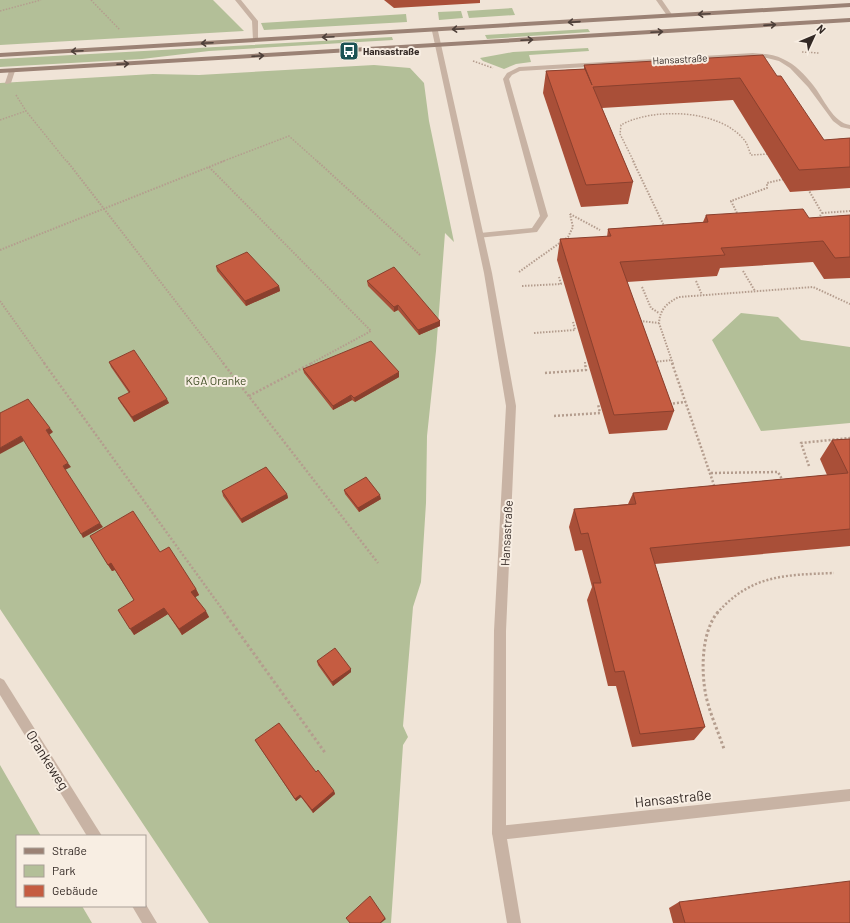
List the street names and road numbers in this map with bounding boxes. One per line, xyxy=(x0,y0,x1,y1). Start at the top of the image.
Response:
street label: Hansastraße xyxy=(652,52,708,66)
street label: Hansastraße xyxy=(497,500,515,566)
street label: Orankeweg xyxy=(23,727,73,793)
street label: Hansastraße xyxy=(634,786,712,810)

